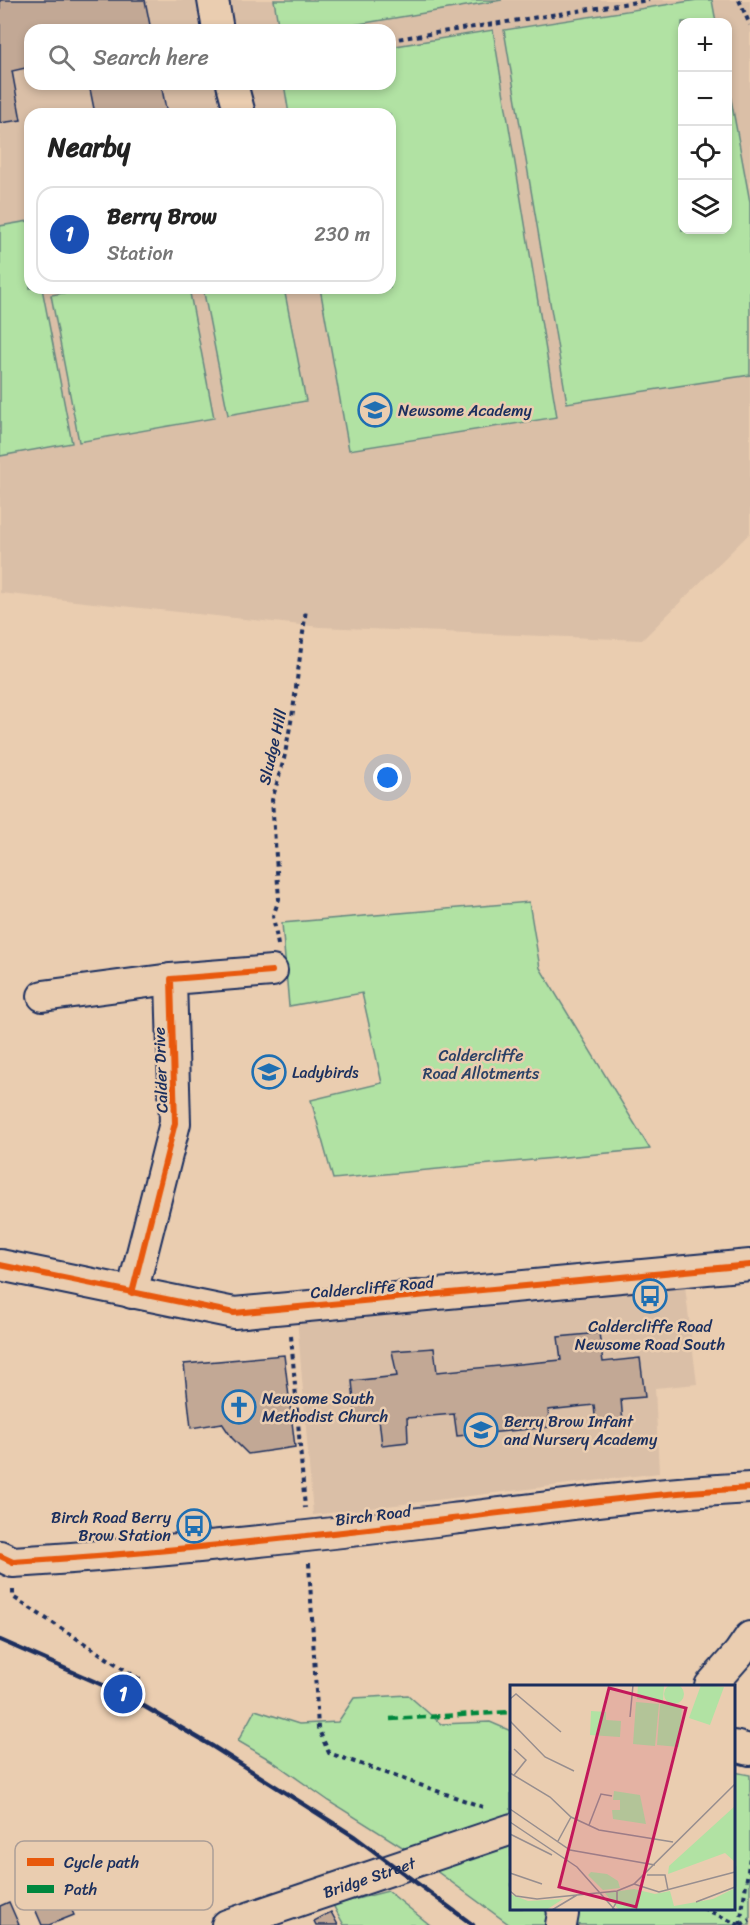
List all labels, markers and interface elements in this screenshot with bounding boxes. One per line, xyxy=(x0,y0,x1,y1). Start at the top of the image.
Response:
map controls xyxy=(678,18,732,234)
button: + xyxy=(678,18,732,72)
search box xyxy=(24,24,396,90)
text: Search here xyxy=(93,38,209,77)
icon: search xyxy=(45,41,78,74)
button: − xyxy=(678,72,732,126)
text: Nearby xyxy=(48,124,130,170)
button: locate xyxy=(678,126,732,180)
button: layers xyxy=(678,180,732,234)
text: Berry Brow xyxy=(107,197,217,236)
text: 1 xyxy=(65,217,74,252)
text: 230 m xyxy=(314,217,370,252)
text: Station xyxy=(107,236,173,271)
school or university icon: Newsome Academy xyxy=(357,392,393,428)
place label: Newsome Academy xyxy=(398,396,532,425)
street label: Sludge Hill xyxy=(250,706,295,788)
your location xyxy=(373,763,402,792)
street label: Calder Drive xyxy=(145,1026,176,1114)
park label: Caldercliffe Road Allotments xyxy=(423,1041,540,1088)
school or university icon: Ladybirds xyxy=(251,1054,287,1090)
place label: Ladybirds xyxy=(292,1058,359,1087)
street label: Caldercliffe Road xyxy=(309,1268,436,1307)
bus stop icon: Caldercliffe Road Newsome Road South xyxy=(632,1278,668,1314)
place label: Caldercliffe Road Newsome Road South xyxy=(575,1312,725,1359)
place label: Newsome South Methodist Church xyxy=(262,1384,388,1431)
church icon: Newsome South Methodist Church xyxy=(221,1389,257,1425)
place label: Berry Brow Infant and Nursery Academy xyxy=(504,1407,658,1454)
school or university icon: Berry Brow Infant and Nursery Academy xyxy=(463,1412,499,1448)
street label: Birch Road xyxy=(334,1496,414,1535)
place label: Birch Road Berry Brow Station xyxy=(51,1503,172,1550)
bus stop icon: Birch Road Berry Brow Station xyxy=(176,1508,212,1544)
pin: 1 xyxy=(104,1672,142,1716)
inset map xyxy=(510,1685,735,1910)
legend xyxy=(15,1841,213,1910)
text: Cycle path xyxy=(64,1848,139,1877)
street label: Bridge Street xyxy=(319,1848,420,1907)
text: Path xyxy=(64,1875,97,1904)

